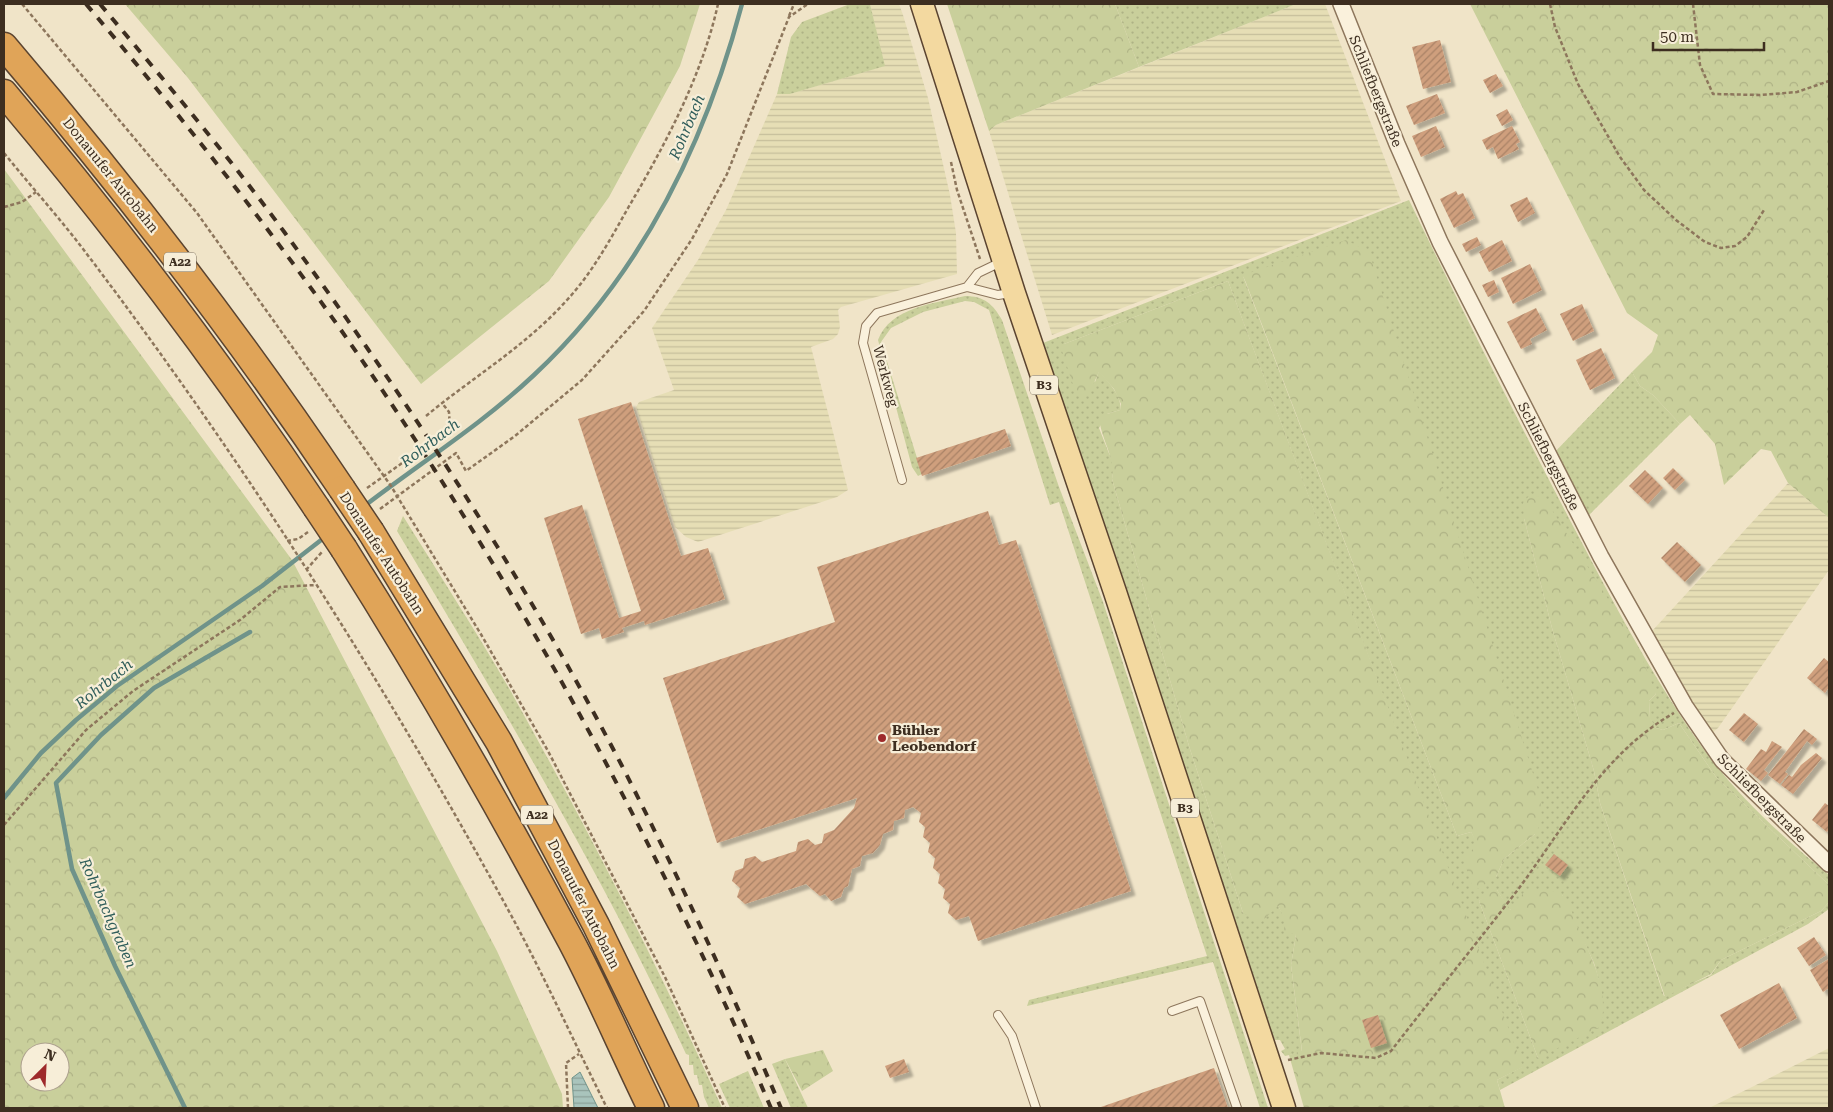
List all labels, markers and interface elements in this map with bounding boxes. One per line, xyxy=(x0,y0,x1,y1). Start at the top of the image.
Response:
scale bar xyxy=(1653,20,1764,52)
text: 50 m xyxy=(1660,28,1695,46)
street label: Schliefbergstraße xyxy=(1346,33,1406,149)
water label: Rohrbach xyxy=(665,92,709,163)
street label: Donauufer Autobahn xyxy=(60,115,162,235)
road number: A22 xyxy=(164,252,196,272)
street label: Werkweg xyxy=(870,344,902,408)
road number: B3 xyxy=(1030,376,1058,394)
street label: Schliefbergstraße xyxy=(1515,399,1583,513)
water label: Rohrbach xyxy=(396,415,463,471)
street label: Donauufer Autobahn xyxy=(336,489,428,617)
water label: Rohrbach xyxy=(71,655,136,713)
place label: Bühler Leobendorf xyxy=(892,722,977,754)
marker: Bühler Leobendorf xyxy=(876,732,888,744)
street label: Schliefbergstraße xyxy=(1714,750,1810,846)
road number: B3 xyxy=(1171,798,1199,818)
road number: A22 xyxy=(521,806,553,824)
street label: Donauufer Autobahn xyxy=(545,837,623,971)
water label: Rohrbachgraben xyxy=(75,854,140,971)
north arrow xyxy=(20,1042,70,1092)
text: N xyxy=(42,1046,59,1065)

